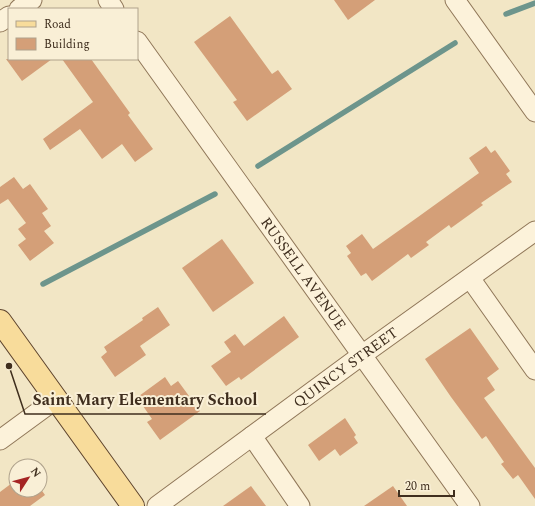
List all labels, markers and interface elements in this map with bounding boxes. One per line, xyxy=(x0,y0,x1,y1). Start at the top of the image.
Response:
legend xyxy=(8,8,138,60)
text: Road xyxy=(44,15,71,34)
text: Building xyxy=(44,35,90,54)
street label: RUSSELL AVENUE xyxy=(255,212,352,335)
street label: QUINCY STREET xyxy=(288,321,403,413)
callout: Saint Mary Elementary School xyxy=(25,386,266,414)
text: Saint Mary Elementary School xyxy=(33,388,257,412)
north arrow xyxy=(8,458,48,498)
text: N xyxy=(26,464,45,481)
scale bar xyxy=(399,472,454,498)
text: 20 m xyxy=(405,477,430,496)

